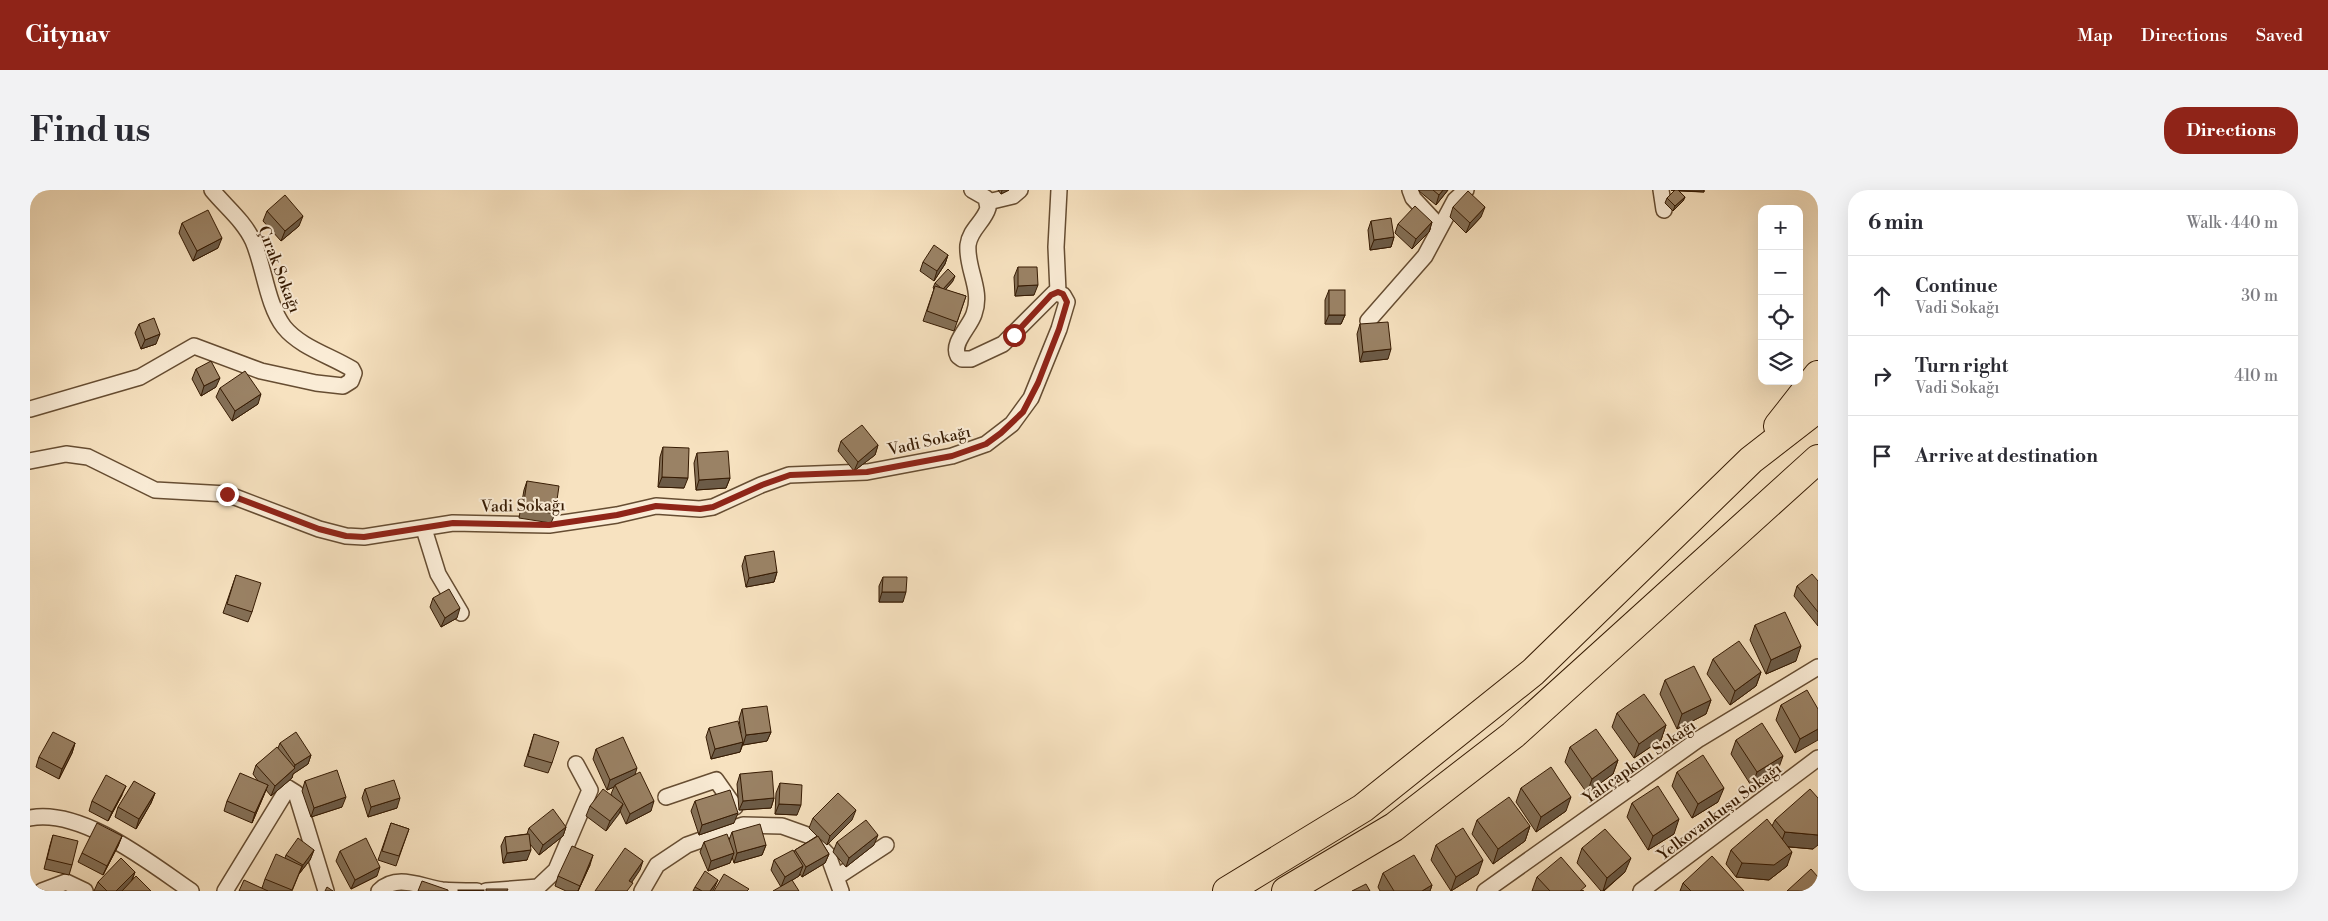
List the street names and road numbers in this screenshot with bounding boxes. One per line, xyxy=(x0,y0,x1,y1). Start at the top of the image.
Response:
street label: Çırak Sokağı xyxy=(253,223,305,316)
street label: Vadi Sokağı xyxy=(885,422,973,460)
street label: Vadi Sokağı xyxy=(480,495,565,517)
street label: Yalıçapkını Sokağı xyxy=(1578,715,1700,809)
street label: Yelkovankuşu Sokağı xyxy=(1653,758,1786,866)

